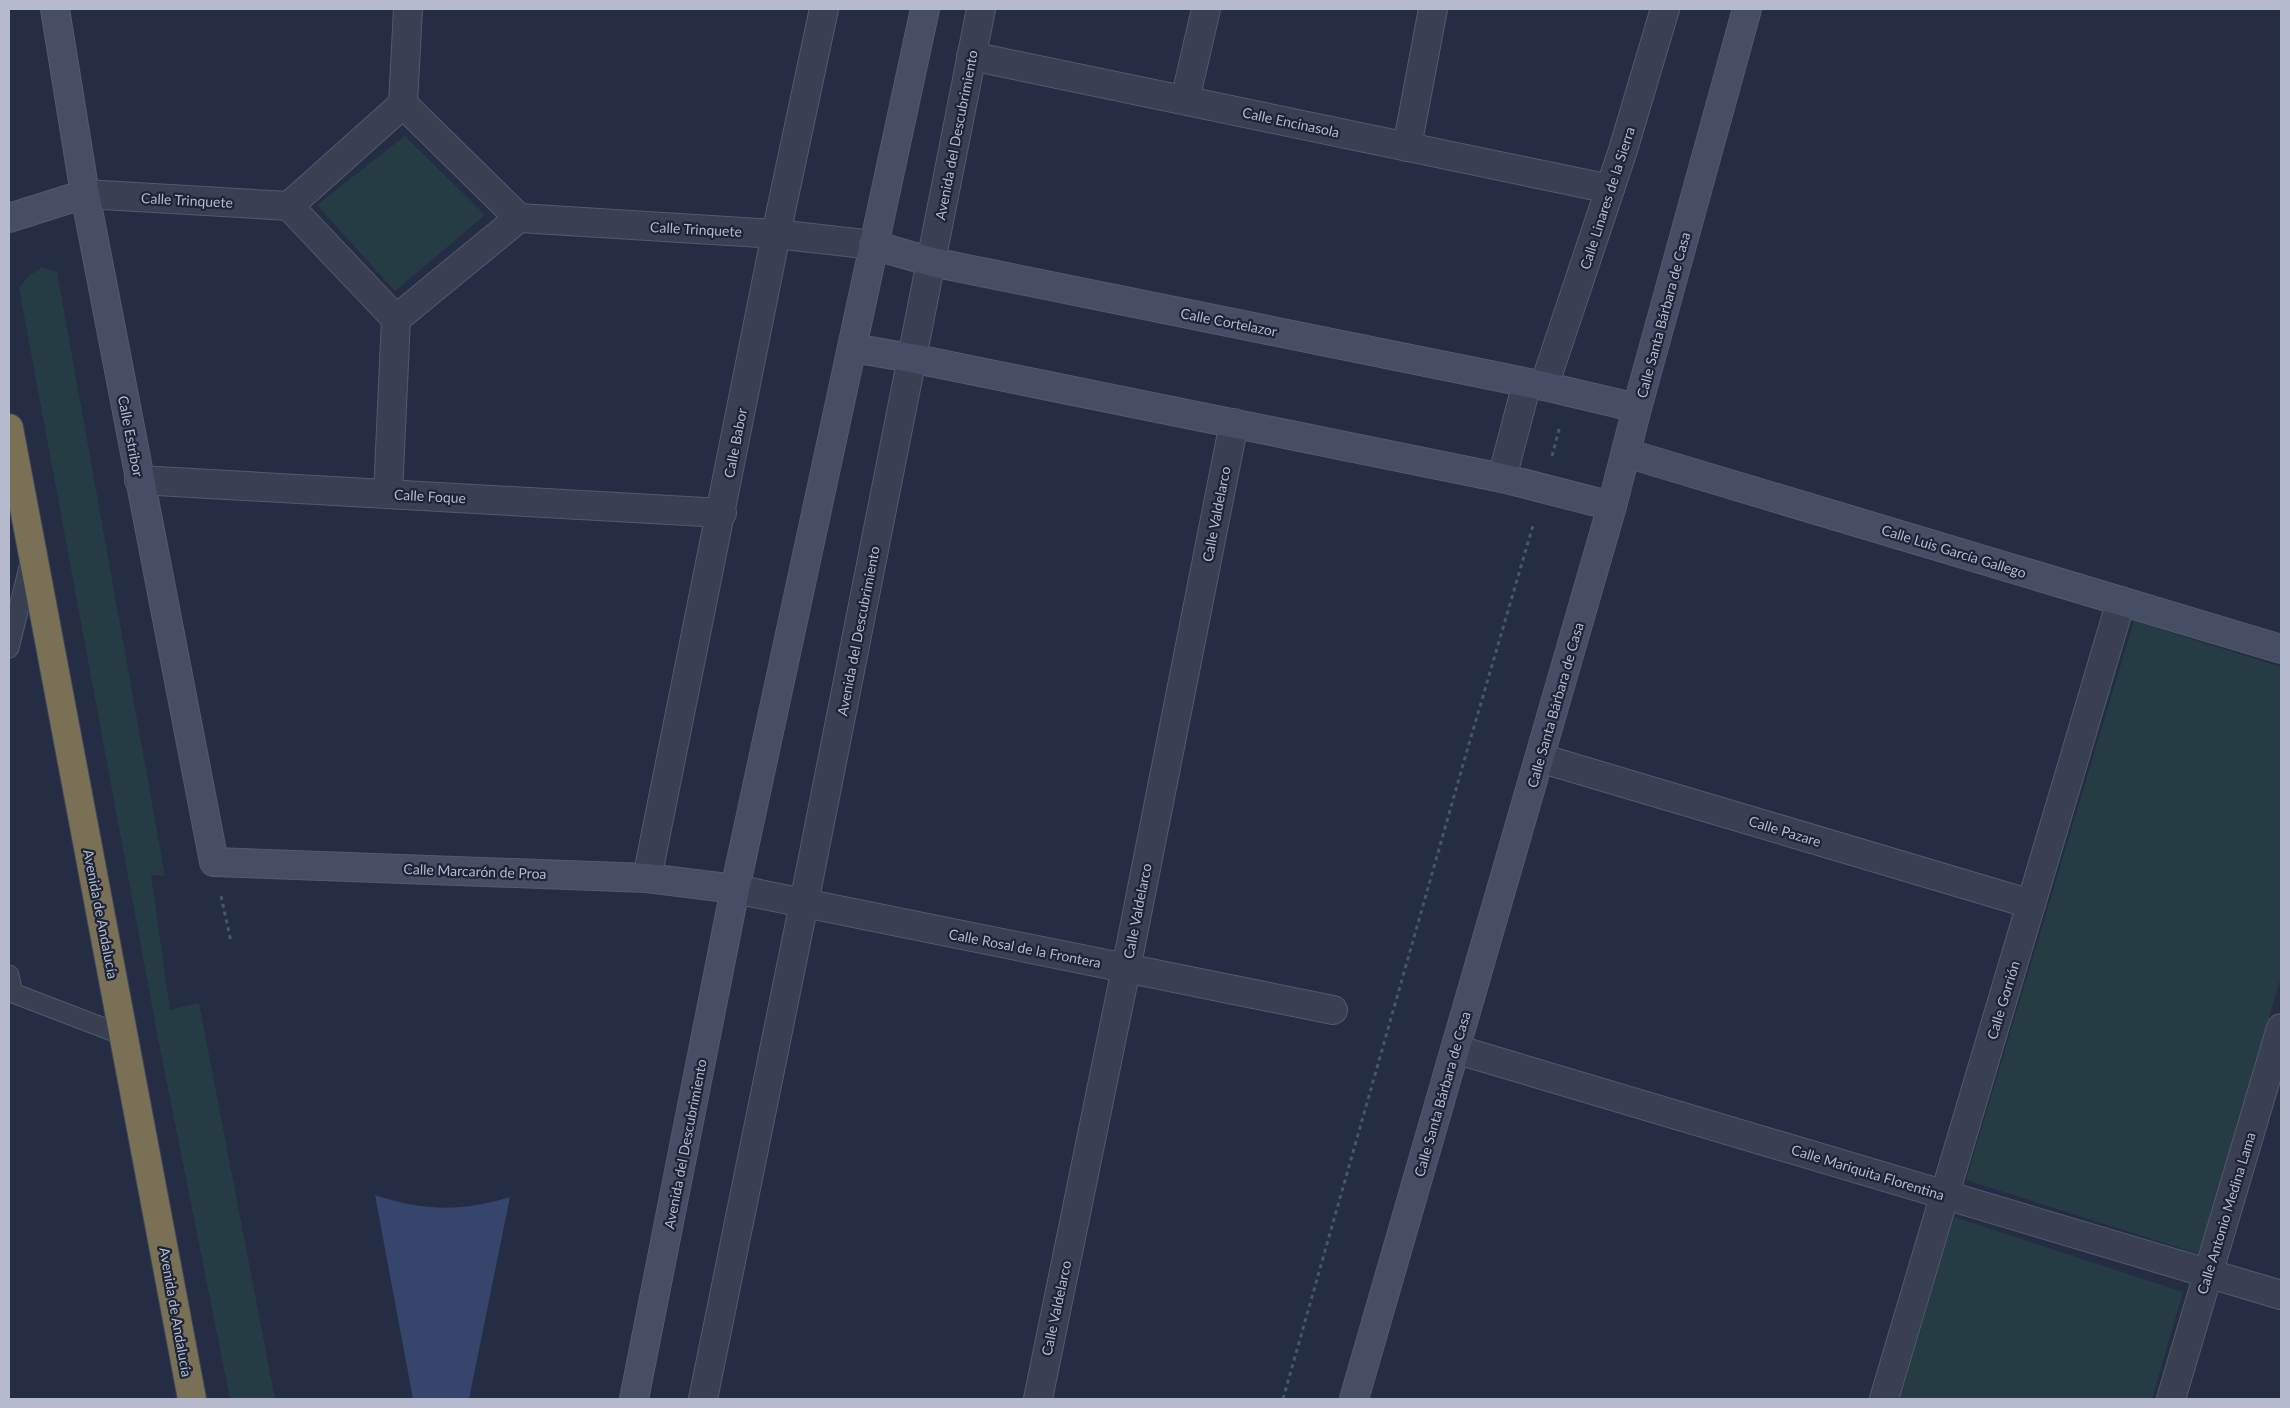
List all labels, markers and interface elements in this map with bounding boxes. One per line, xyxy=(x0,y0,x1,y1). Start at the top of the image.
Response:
street label: Avenida del Descubrimiento xyxy=(931,49,981,221)
street label: Calle Encinasola xyxy=(1241,103,1341,141)
street label: Calle Linares de la Sierra xyxy=(1576,124,1638,272)
street label: Calle Trinquete xyxy=(141,189,233,211)
street label: Calle Trinquete xyxy=(650,218,742,240)
street label: Calle Santa Bárbara de Casa xyxy=(1633,230,1693,400)
street label: Calle Cortelazor xyxy=(1179,304,1279,340)
street label: Calle Estribor xyxy=(115,394,147,478)
street label: Calle Babor xyxy=(720,407,750,479)
street label: Calle Valdelarco xyxy=(1198,465,1234,563)
street label: Calle Foque xyxy=(394,486,466,506)
street label: Calle Luis García Gallego xyxy=(1880,521,2028,581)
street label: Avenida del Descubrimiento xyxy=(833,545,883,717)
street label: Calle Santa Bárbara de Casa xyxy=(1523,620,1587,790)
street label: Calle Pazare xyxy=(1747,812,1823,850)
street label: Avenida de Andalucía xyxy=(80,848,122,980)
street label: Calle Marcarón de Proa xyxy=(403,860,547,882)
street label: Calle Valdelarco xyxy=(1119,862,1155,960)
street label: Calle Rosal de la Frontera xyxy=(947,925,1103,971)
street label: Calle Gorrión xyxy=(1983,959,2023,1041)
street label: Calle Santa Bárbara de Casa xyxy=(1410,1009,1474,1179)
street label: Avenida del Descubrimiento xyxy=(660,1058,710,1230)
street label: Calle Antonio Medina Lama xyxy=(2193,1130,2259,1296)
street label: Calle Mariquita Florentina xyxy=(1789,1141,1947,1203)
street label: Avenida de Andalucía xyxy=(156,1246,196,1378)
street label: Calle Valdelarco xyxy=(1038,1259,1074,1357)

